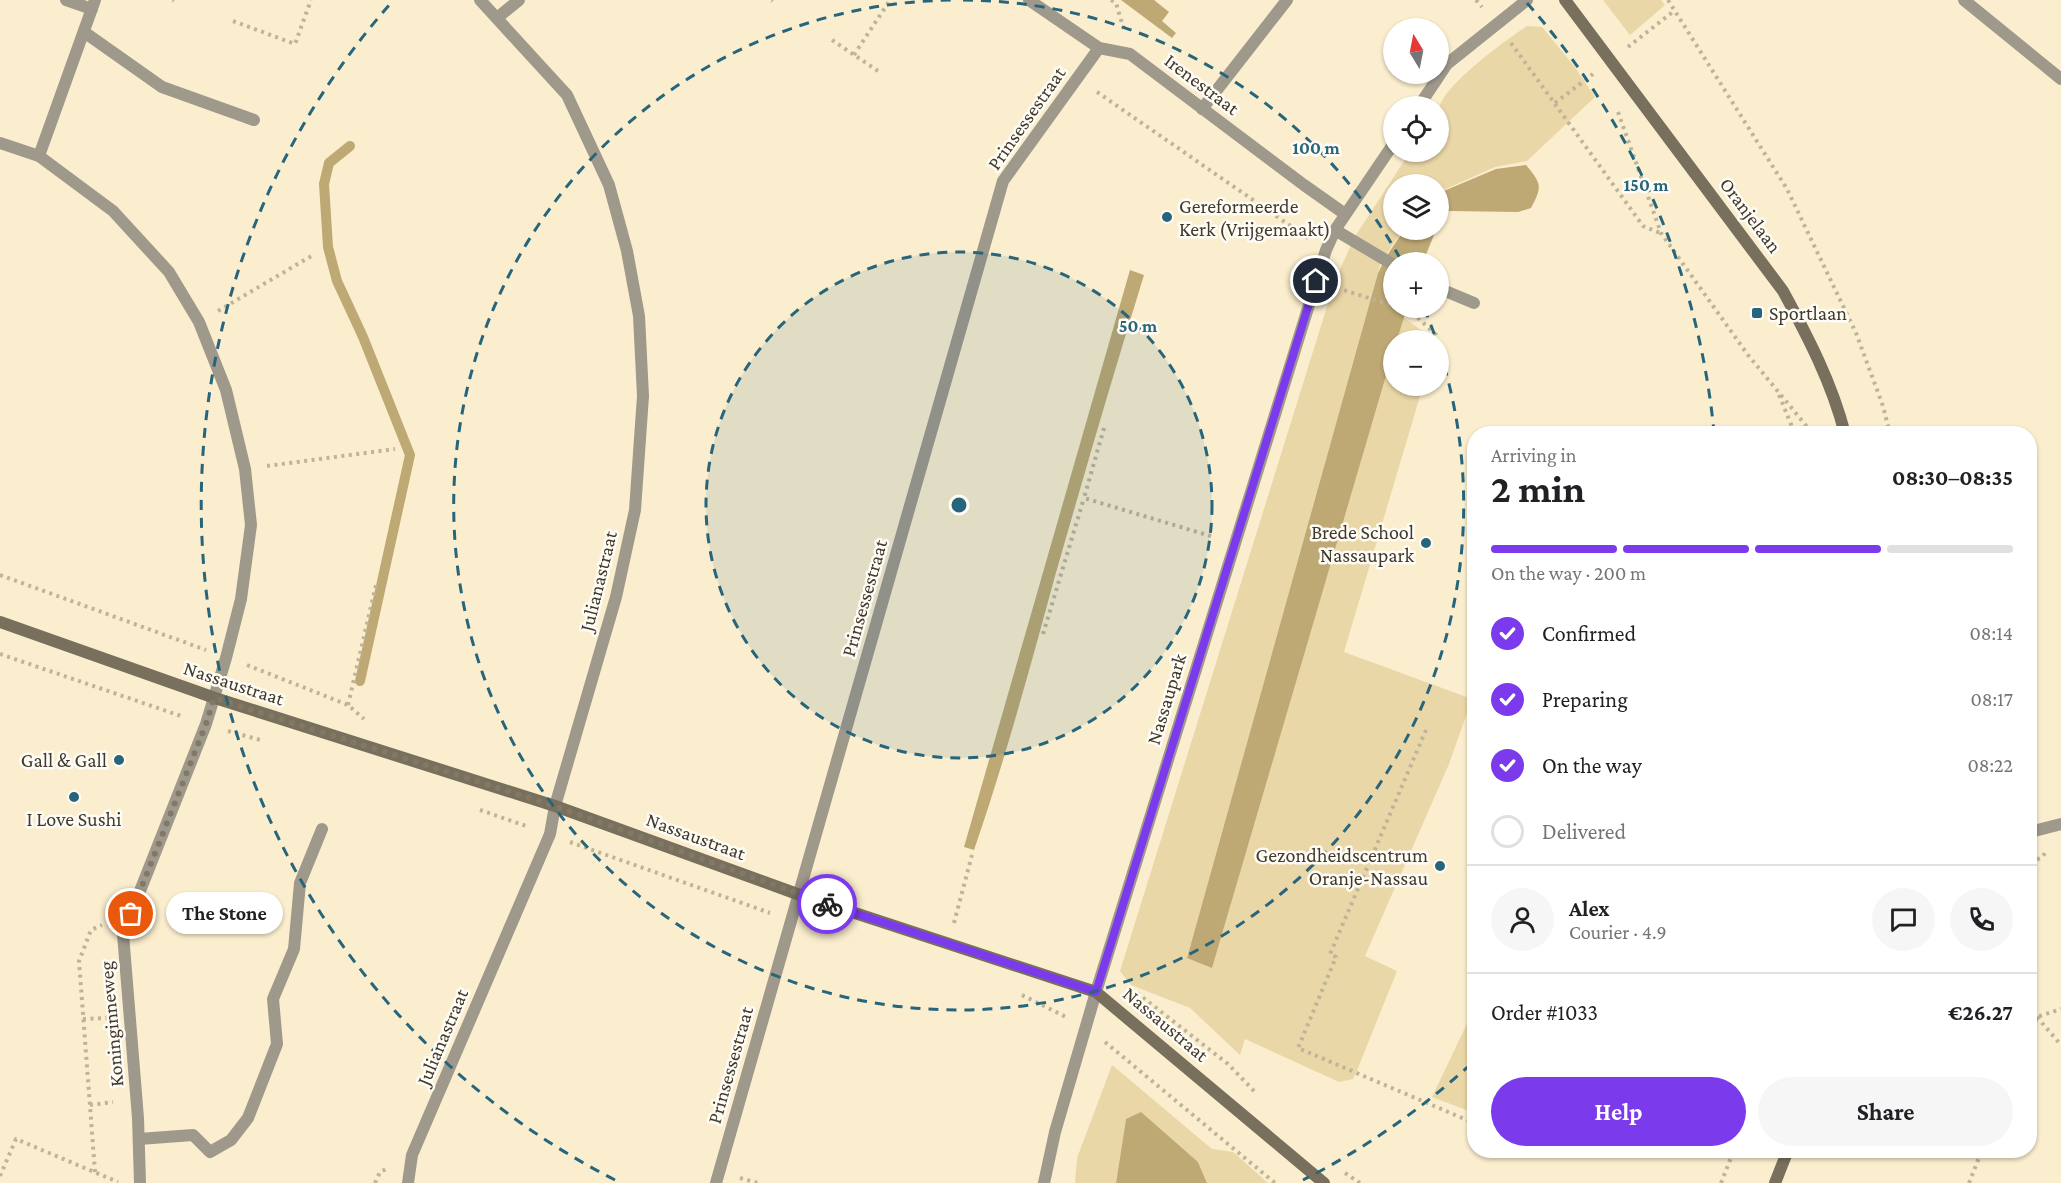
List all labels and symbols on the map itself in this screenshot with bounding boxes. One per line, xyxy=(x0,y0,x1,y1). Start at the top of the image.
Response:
north arrow xyxy=(1383,18,1449,84)
street label: Irenestraat xyxy=(1160,49,1244,119)
street label: Prinsessestraat xyxy=(982,62,1070,174)
text: 100 m xyxy=(1292,138,1340,158)
street label: Oranjelaan xyxy=(1715,173,1787,258)
text: 150 m xyxy=(1623,175,1669,195)
place label: Gereformeerde Kerk (Vrijgemaakt) xyxy=(1179,195,1331,241)
marker: Gereformeerde Kerk (Vrijgemaakt) xyxy=(1160,210,1174,224)
pin xyxy=(1290,255,1341,306)
place label: Sportlaan xyxy=(1769,302,1847,325)
marker: Sportlaan xyxy=(1750,306,1764,320)
text: 50 m xyxy=(1119,316,1158,336)
centre of rings xyxy=(949,495,969,515)
place label: Brede School Nassaupark xyxy=(1311,521,1414,567)
street label: Julianastraat xyxy=(574,528,622,636)
marker: Brede School Nassaupark xyxy=(1419,536,1433,550)
street label: Prinsessestraat xyxy=(837,537,891,659)
street label: Nassaupark xyxy=(1142,650,1191,748)
street label: Nassaustraat xyxy=(181,656,287,710)
place label: Gall & Gall xyxy=(21,749,107,771)
marker: Gall & Gall xyxy=(112,753,126,767)
marker: I Love Sushi xyxy=(67,790,81,804)
place label: I Love Sushi xyxy=(26,808,122,830)
street label: Nassaustraat xyxy=(643,808,749,864)
place label: Gezondheidscentrum Oranje-Nassau xyxy=(1256,844,1428,890)
marker: Gezondheidscentrum Oranje-Nassau xyxy=(1433,859,1447,873)
courier xyxy=(797,874,857,934)
pin xyxy=(105,888,156,939)
callout: The Stone xyxy=(167,893,284,935)
street label: Koninginneweg xyxy=(95,960,128,1088)
street label: Nassaustraat xyxy=(1119,982,1213,1066)
street label: Julianastraat xyxy=(411,985,473,1091)
street label: Prinsessestraat xyxy=(703,1004,757,1126)

